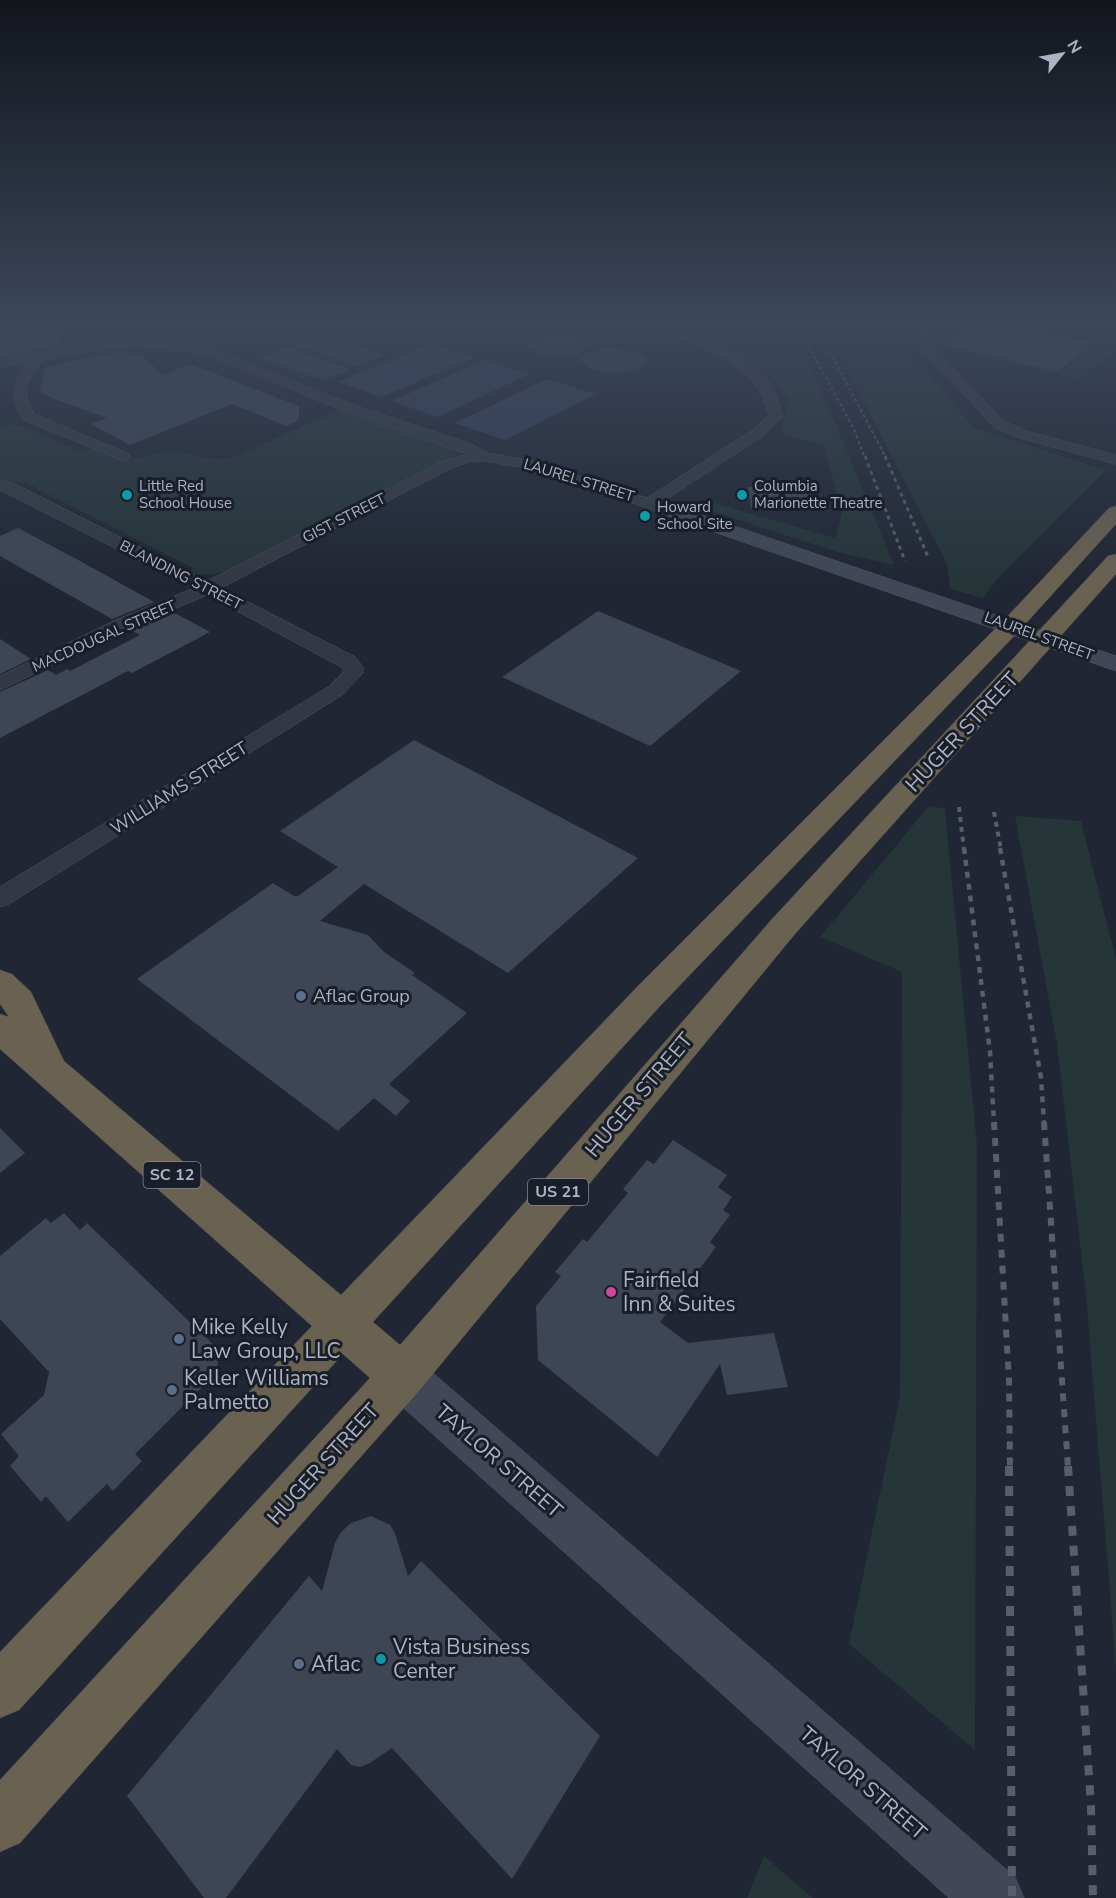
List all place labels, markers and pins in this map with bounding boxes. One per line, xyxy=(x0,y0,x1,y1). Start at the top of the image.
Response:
place label: Little Red School House xyxy=(139,476,232,513)
place label: Columbia Marionette Theatre xyxy=(754,476,883,513)
marker: Little Red School House xyxy=(120,488,134,502)
marker: Columbia Marionette Theatre xyxy=(735,488,749,502)
place label: Howard School Site xyxy=(657,497,733,534)
marker: Howard School Site xyxy=(638,509,652,523)
place label: Aflac Group xyxy=(313,984,410,1008)
marker: Aflac Group xyxy=(294,989,308,1003)
place label: Fairfield Inn & Suites xyxy=(623,1266,736,1318)
marker: Fairfield Inn & Suites xyxy=(604,1285,618,1299)
place label: Mike Kelly Law Group, LLC xyxy=(191,1313,341,1365)
marker: Mike Kelly Law Group, LLC xyxy=(172,1332,186,1346)
place label: Keller Williams Palmetto xyxy=(184,1364,329,1416)
marker: Keller Williams Palmetto xyxy=(165,1383,179,1397)
place label: Vista Business Center xyxy=(392,1633,530,1685)
place label: Aflac xyxy=(311,1650,360,1678)
marker: Vista Business Center xyxy=(374,1652,388,1666)
marker: Aflac xyxy=(292,1657,306,1671)

